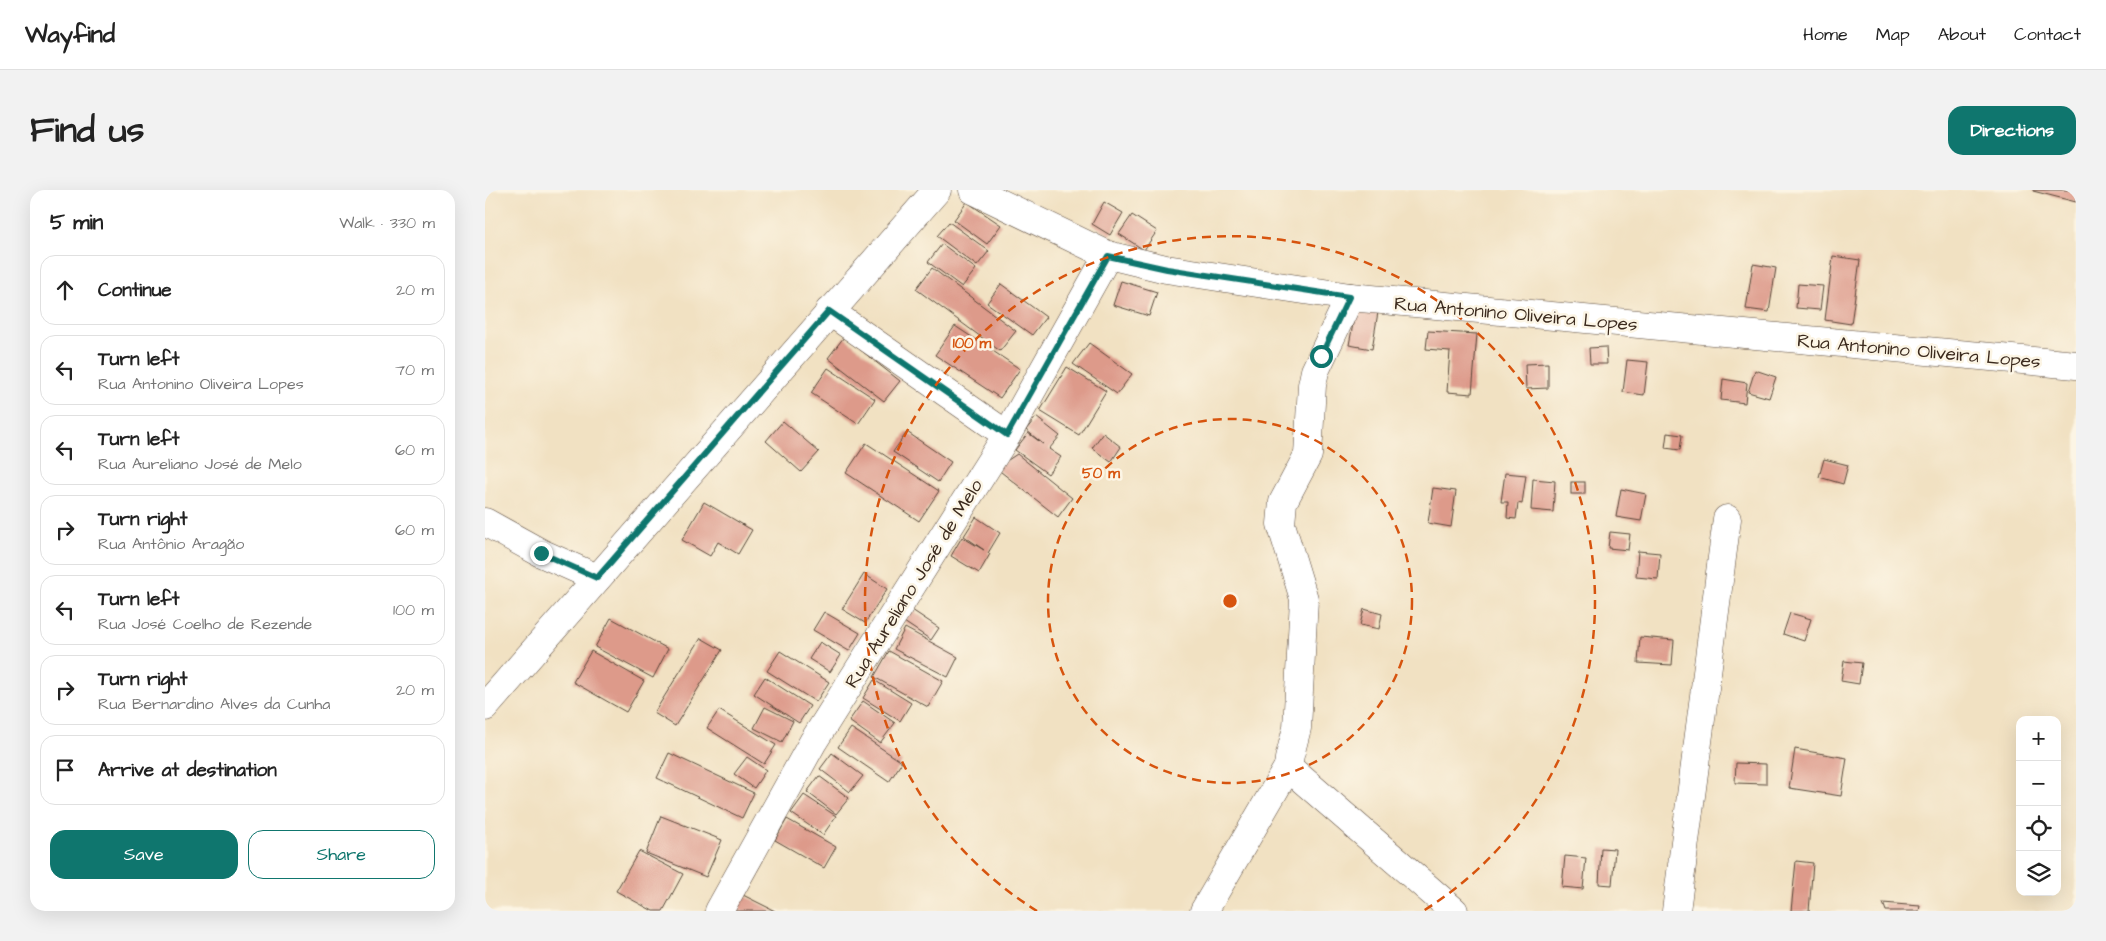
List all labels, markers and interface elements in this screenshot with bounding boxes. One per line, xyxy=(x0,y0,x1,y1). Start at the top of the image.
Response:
text: Wayfind xyxy=(25,18,115,52)
text: Home xyxy=(1803,22,1848,47)
text: Map xyxy=(1876,22,1910,47)
text: About xyxy=(1938,22,1986,47)
text: Contact xyxy=(2014,22,2081,47)
text: Find us xyxy=(30,106,144,155)
button: Directions xyxy=(1948,106,2076,155)
text: 5 min xyxy=(50,208,103,237)
text: Walk · 330 m xyxy=(339,212,435,234)
icon: ahead xyxy=(51,276,79,304)
text: Continue xyxy=(98,277,172,304)
text: 20 m xyxy=(396,279,434,301)
street label: Rua Antonino Oliveira Lopes xyxy=(1393,290,1639,339)
street label: Rua Antonino Oliveira Lopes xyxy=(1796,327,2042,376)
text: 100 m xyxy=(953,333,992,354)
route start xyxy=(1310,345,1333,368)
text: Turn left xyxy=(98,346,179,373)
icon: left xyxy=(51,356,79,384)
text: 70 m xyxy=(395,359,434,381)
text: Rua Antonino Oliveira Lopes xyxy=(98,373,304,395)
text: Turn left xyxy=(98,426,179,453)
icon: left xyxy=(51,436,79,464)
text: 60 m xyxy=(395,439,434,461)
text: Rua Aureliano José de Melo xyxy=(98,453,302,475)
text: 50 m xyxy=(1082,463,1120,484)
street label: Rua Aureliano José de Melo xyxy=(839,474,990,693)
text: Turn right xyxy=(98,506,187,533)
icon: right xyxy=(51,516,79,544)
text: 60 m xyxy=(395,519,434,541)
text: Rua Antônio Aragão xyxy=(98,533,244,555)
route end xyxy=(530,542,553,565)
text: Turn left xyxy=(98,586,179,613)
centre of rings xyxy=(1221,592,1239,610)
icon: left xyxy=(51,596,79,624)
text: 100 m xyxy=(393,599,434,621)
text: Rua José Coelho de Rezende xyxy=(98,613,312,635)
text: Turn right xyxy=(98,666,187,693)
icon: right xyxy=(51,676,79,704)
text: 20 m xyxy=(396,679,434,701)
text: Rua Bernardino Alves da Cunha xyxy=(98,693,330,715)
map controls xyxy=(2016,716,2061,896)
button: + xyxy=(2016,716,2061,761)
icon: arrive xyxy=(51,756,79,784)
text: Arrive at destination xyxy=(98,757,277,784)
button: − xyxy=(2016,761,2061,806)
button: locate xyxy=(2016,806,2061,851)
button: Save xyxy=(50,830,238,879)
button: Share xyxy=(248,830,435,879)
button: layers xyxy=(2016,851,2061,896)

